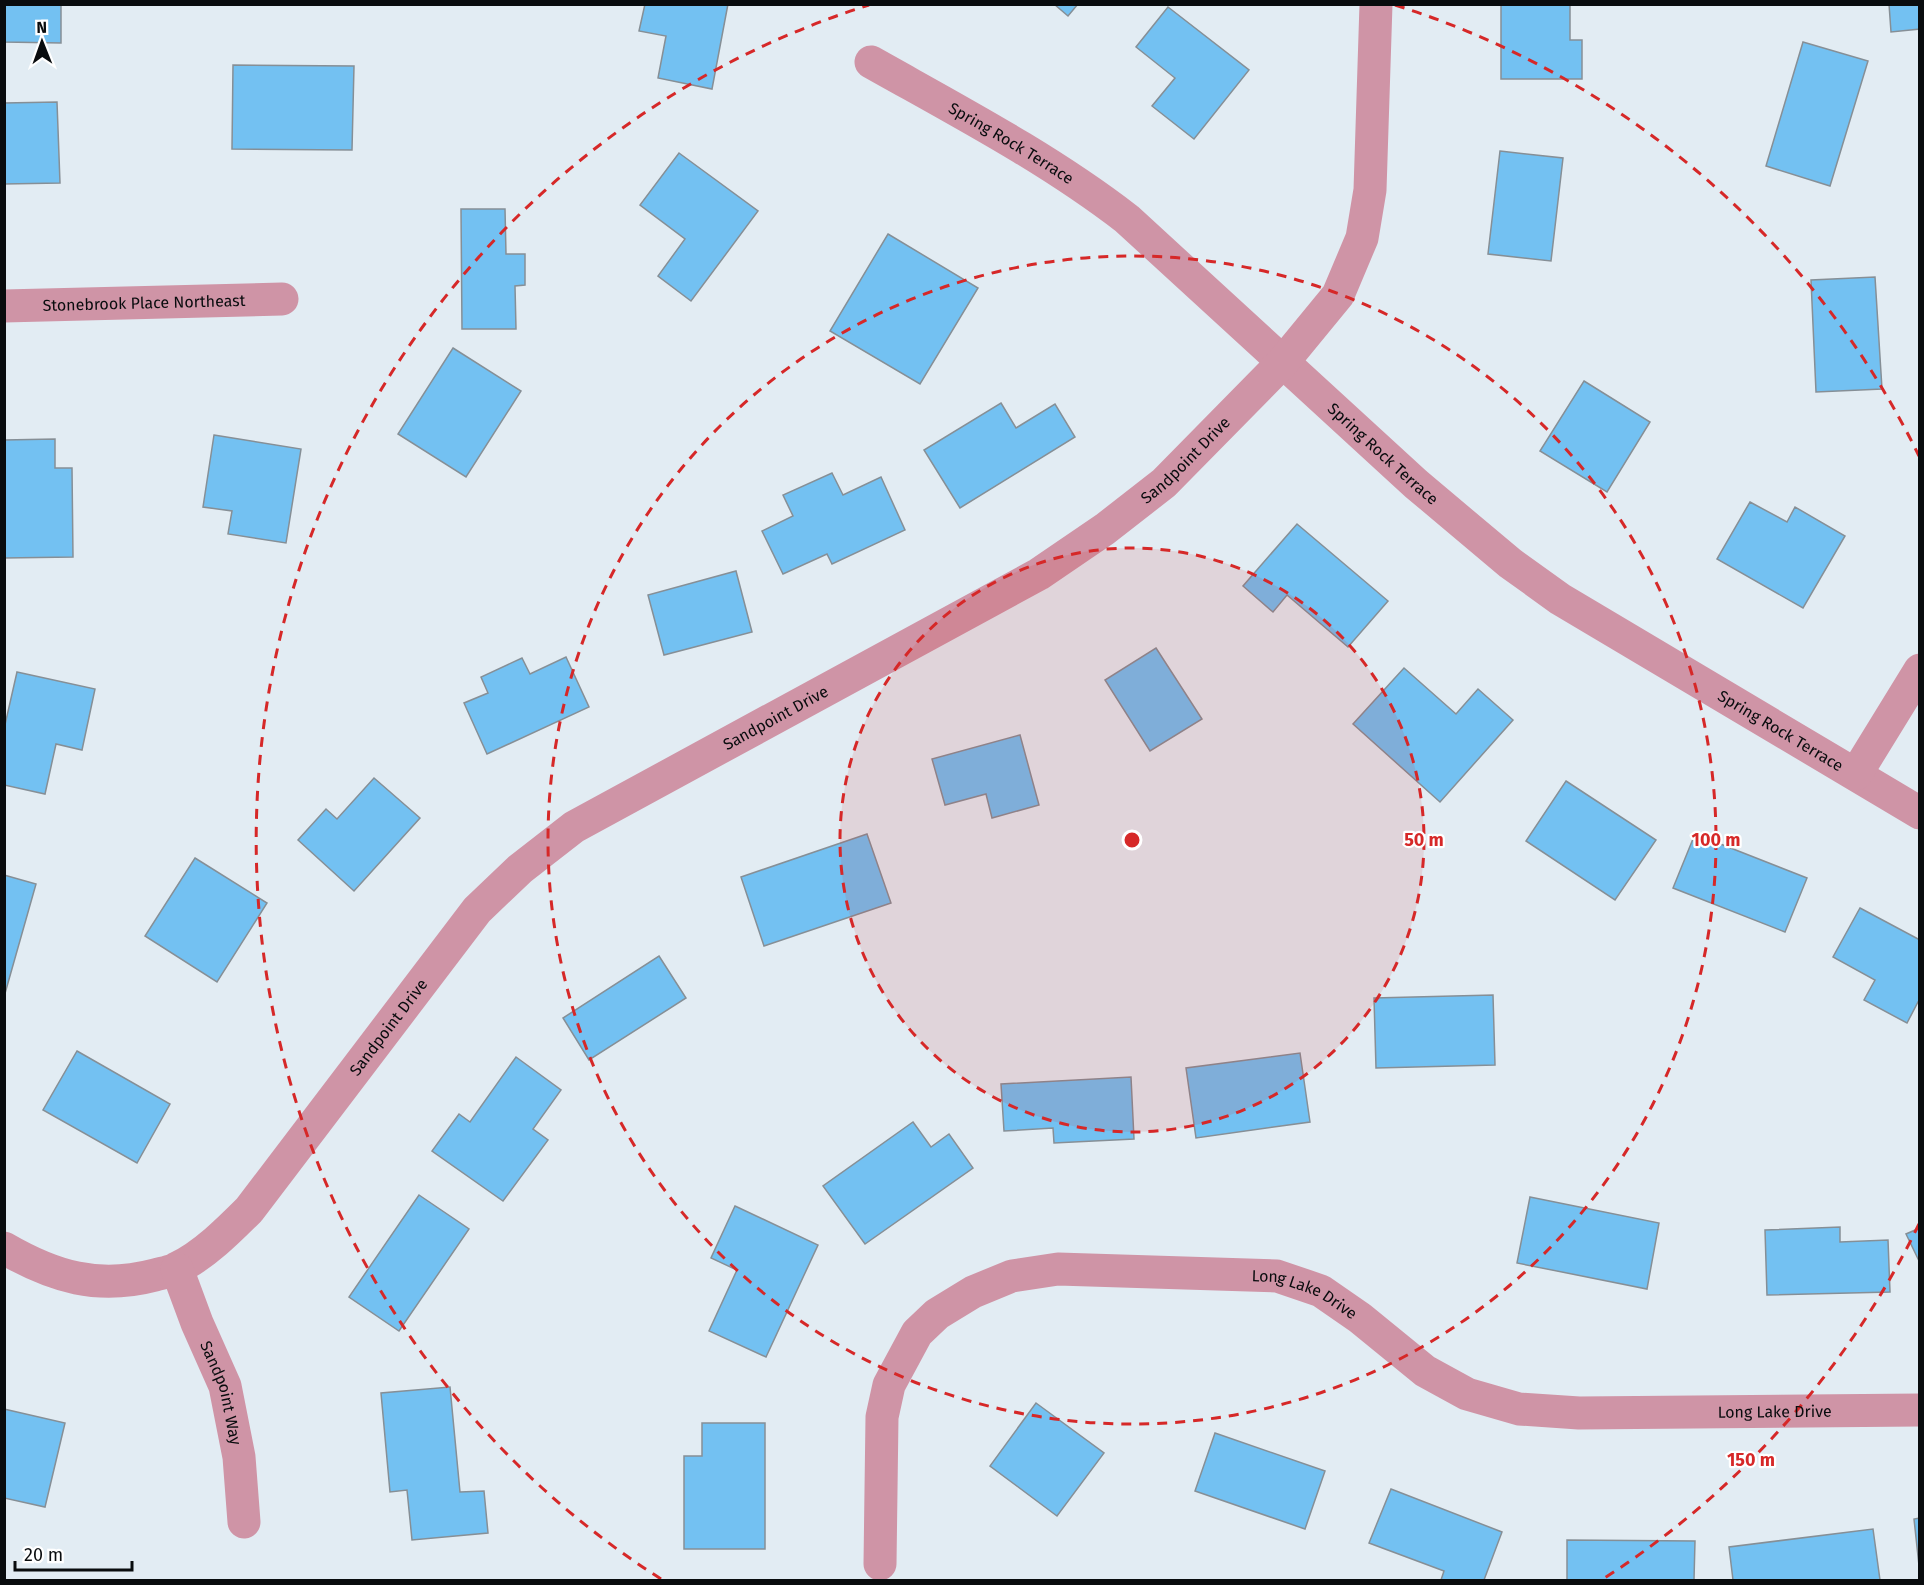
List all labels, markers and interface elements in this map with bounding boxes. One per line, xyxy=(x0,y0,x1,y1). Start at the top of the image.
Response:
north arrow xyxy=(12,12,72,72)
text: N xyxy=(36,18,47,37)
street label: Spring Rock Terrace xyxy=(945,98,1077,188)
street label: Stonebrook Place Northeast xyxy=(42,291,246,315)
street label: Spring Rock Terrace xyxy=(1324,399,1442,509)
street label: Sandpoint Drive xyxy=(1137,413,1234,508)
street label: Sandpoint Drive xyxy=(720,682,831,754)
street label: Spring Rock Terrace xyxy=(1714,686,1847,775)
text: 50 m xyxy=(1404,829,1444,851)
text: 100 m xyxy=(1692,829,1740,851)
centre of rings xyxy=(1122,830,1142,850)
street label: Sandpoint Drive xyxy=(346,975,431,1079)
street label: Long Lake Drive xyxy=(1251,1266,1361,1323)
street label: Sandpoint Way xyxy=(196,1338,245,1447)
street label: Long Lake Drive xyxy=(1718,1402,1832,1422)
text: 150 m xyxy=(1727,1449,1775,1471)
scale bar xyxy=(15,1534,132,1572)
text: 20 m xyxy=(24,1544,63,1566)

